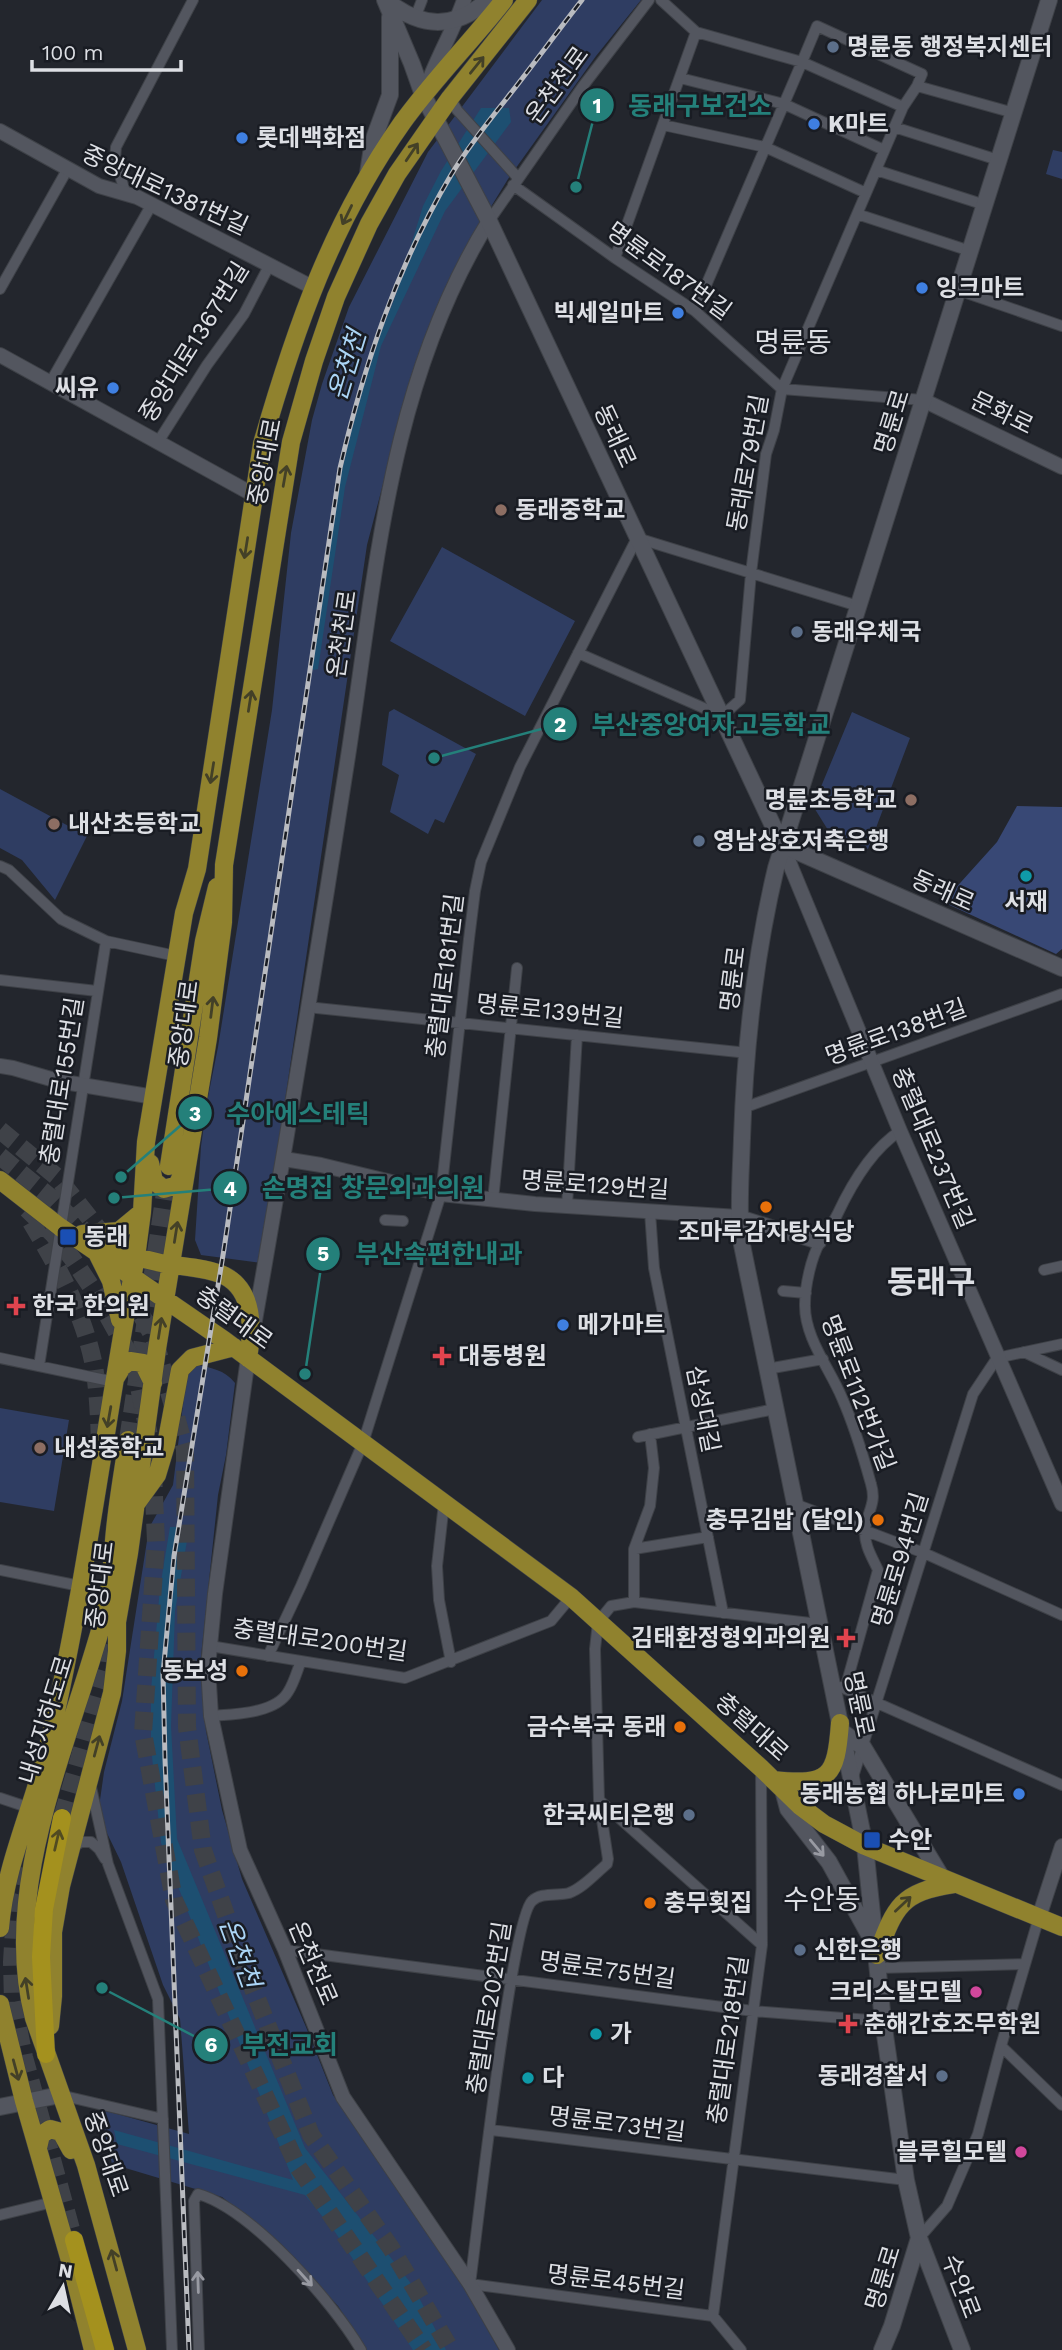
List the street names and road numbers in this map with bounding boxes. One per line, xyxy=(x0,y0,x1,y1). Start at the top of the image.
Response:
street label: 온천천로 xyxy=(520,41,594,129)
street label: 중앙대로1381번길 xyxy=(78,139,252,241)
street label: 명륜로187번길 xyxy=(601,216,737,326)
street label: 중앙대로1367번길 xyxy=(133,257,255,427)
street label: 명륜로 xyxy=(869,386,915,458)
street label: 문화로 xyxy=(966,386,1038,440)
street label: 동래로79번길 xyxy=(722,392,774,534)
street label: 동래로 xyxy=(588,400,642,472)
street label: 중앙대로 xyxy=(243,416,287,508)
street label: 온천천로 xyxy=(322,588,362,680)
street label: 동래로 xyxy=(907,865,979,917)
street label: 충렬대로181번길 xyxy=(421,892,469,1060)
street label: 명륜로 xyxy=(715,944,751,1014)
street label: 중앙대로 xyxy=(164,978,204,1070)
street label: 명륜로139번길 xyxy=(475,989,625,1033)
street label: 명륜로138번길 xyxy=(821,993,971,1071)
street label: 충렬대로155번길 xyxy=(35,995,89,1167)
street label: 충렬대로237번길 xyxy=(886,1063,980,1233)
street label: 명륜로129번길 xyxy=(520,1166,670,1204)
street label: 충렬대로 xyxy=(190,1281,278,1355)
street label: 명륜로112번가길 xyxy=(815,1311,901,1475)
street label: 삼성대길 xyxy=(681,1363,725,1455)
street label: 명륜로94번길 xyxy=(866,1489,934,1631)
street label: 중앙대로 xyxy=(81,1539,119,1631)
street label: 충렬대로200번길 xyxy=(231,1614,409,1666)
street label: 내성지하도로 xyxy=(13,1653,79,1787)
street label: 명륜로 xyxy=(838,1669,880,1739)
street label: 충렬대로 xyxy=(710,1687,794,1767)
street label: 온천천로 xyxy=(283,1917,343,2009)
street label: 충렬대로202번길 xyxy=(461,1919,517,2097)
street label: 명륜로75번길 xyxy=(537,1947,677,1993)
street label: 충렬대로218번길 xyxy=(702,1954,754,2126)
street label: 명륜로73번길 xyxy=(547,2102,687,2146)
street label: 중앙대로 xyxy=(78,2108,134,2200)
street label: 명륜로 xyxy=(860,2242,906,2314)
street label: 수안로 xyxy=(936,2250,986,2322)
street label: 명륜로45번길 xyxy=(545,2260,687,2304)

